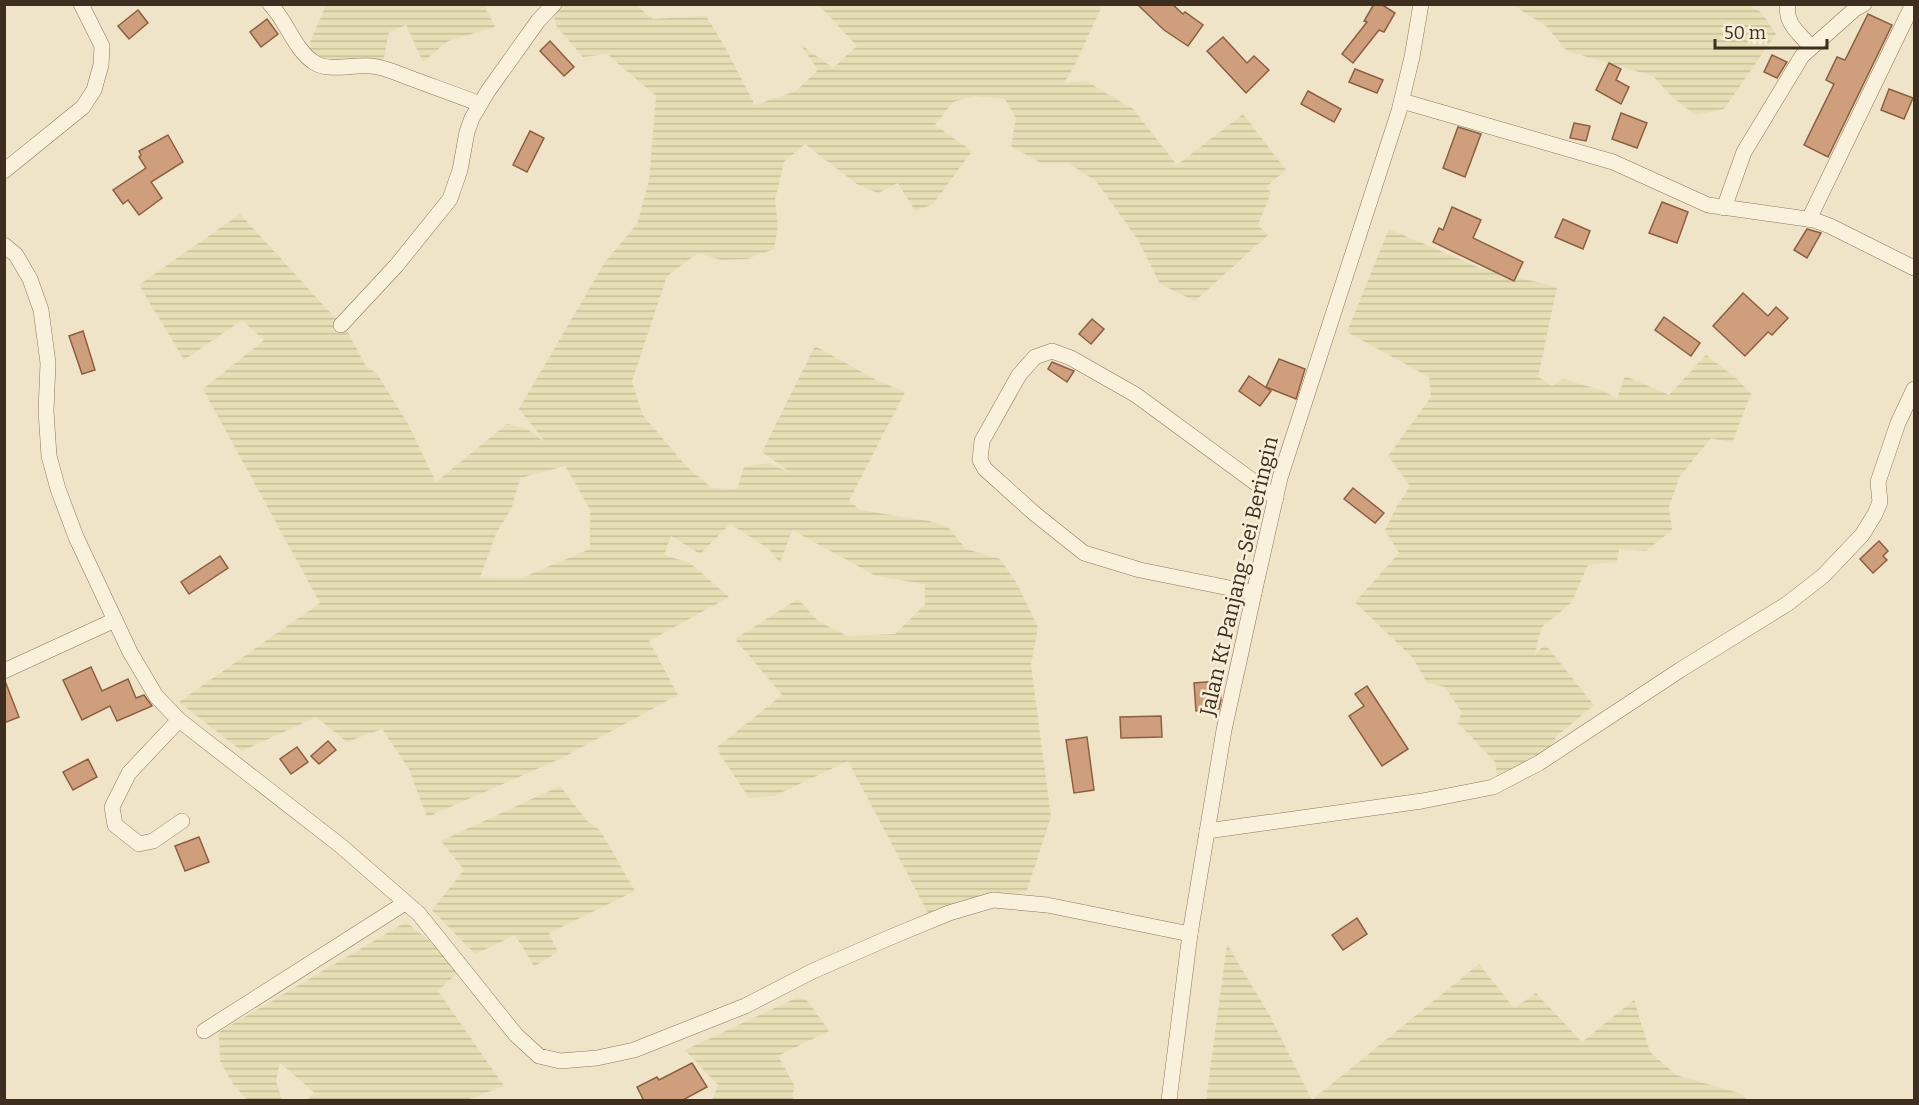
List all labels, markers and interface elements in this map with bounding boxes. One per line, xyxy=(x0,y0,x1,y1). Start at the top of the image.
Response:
scale bar xyxy=(1715,12,1828,50)
text: 50 m xyxy=(1724,22,1766,44)
street label: Jalan Kt Panjang-Sei Beringin xyxy=(1194,434,1284,719)

